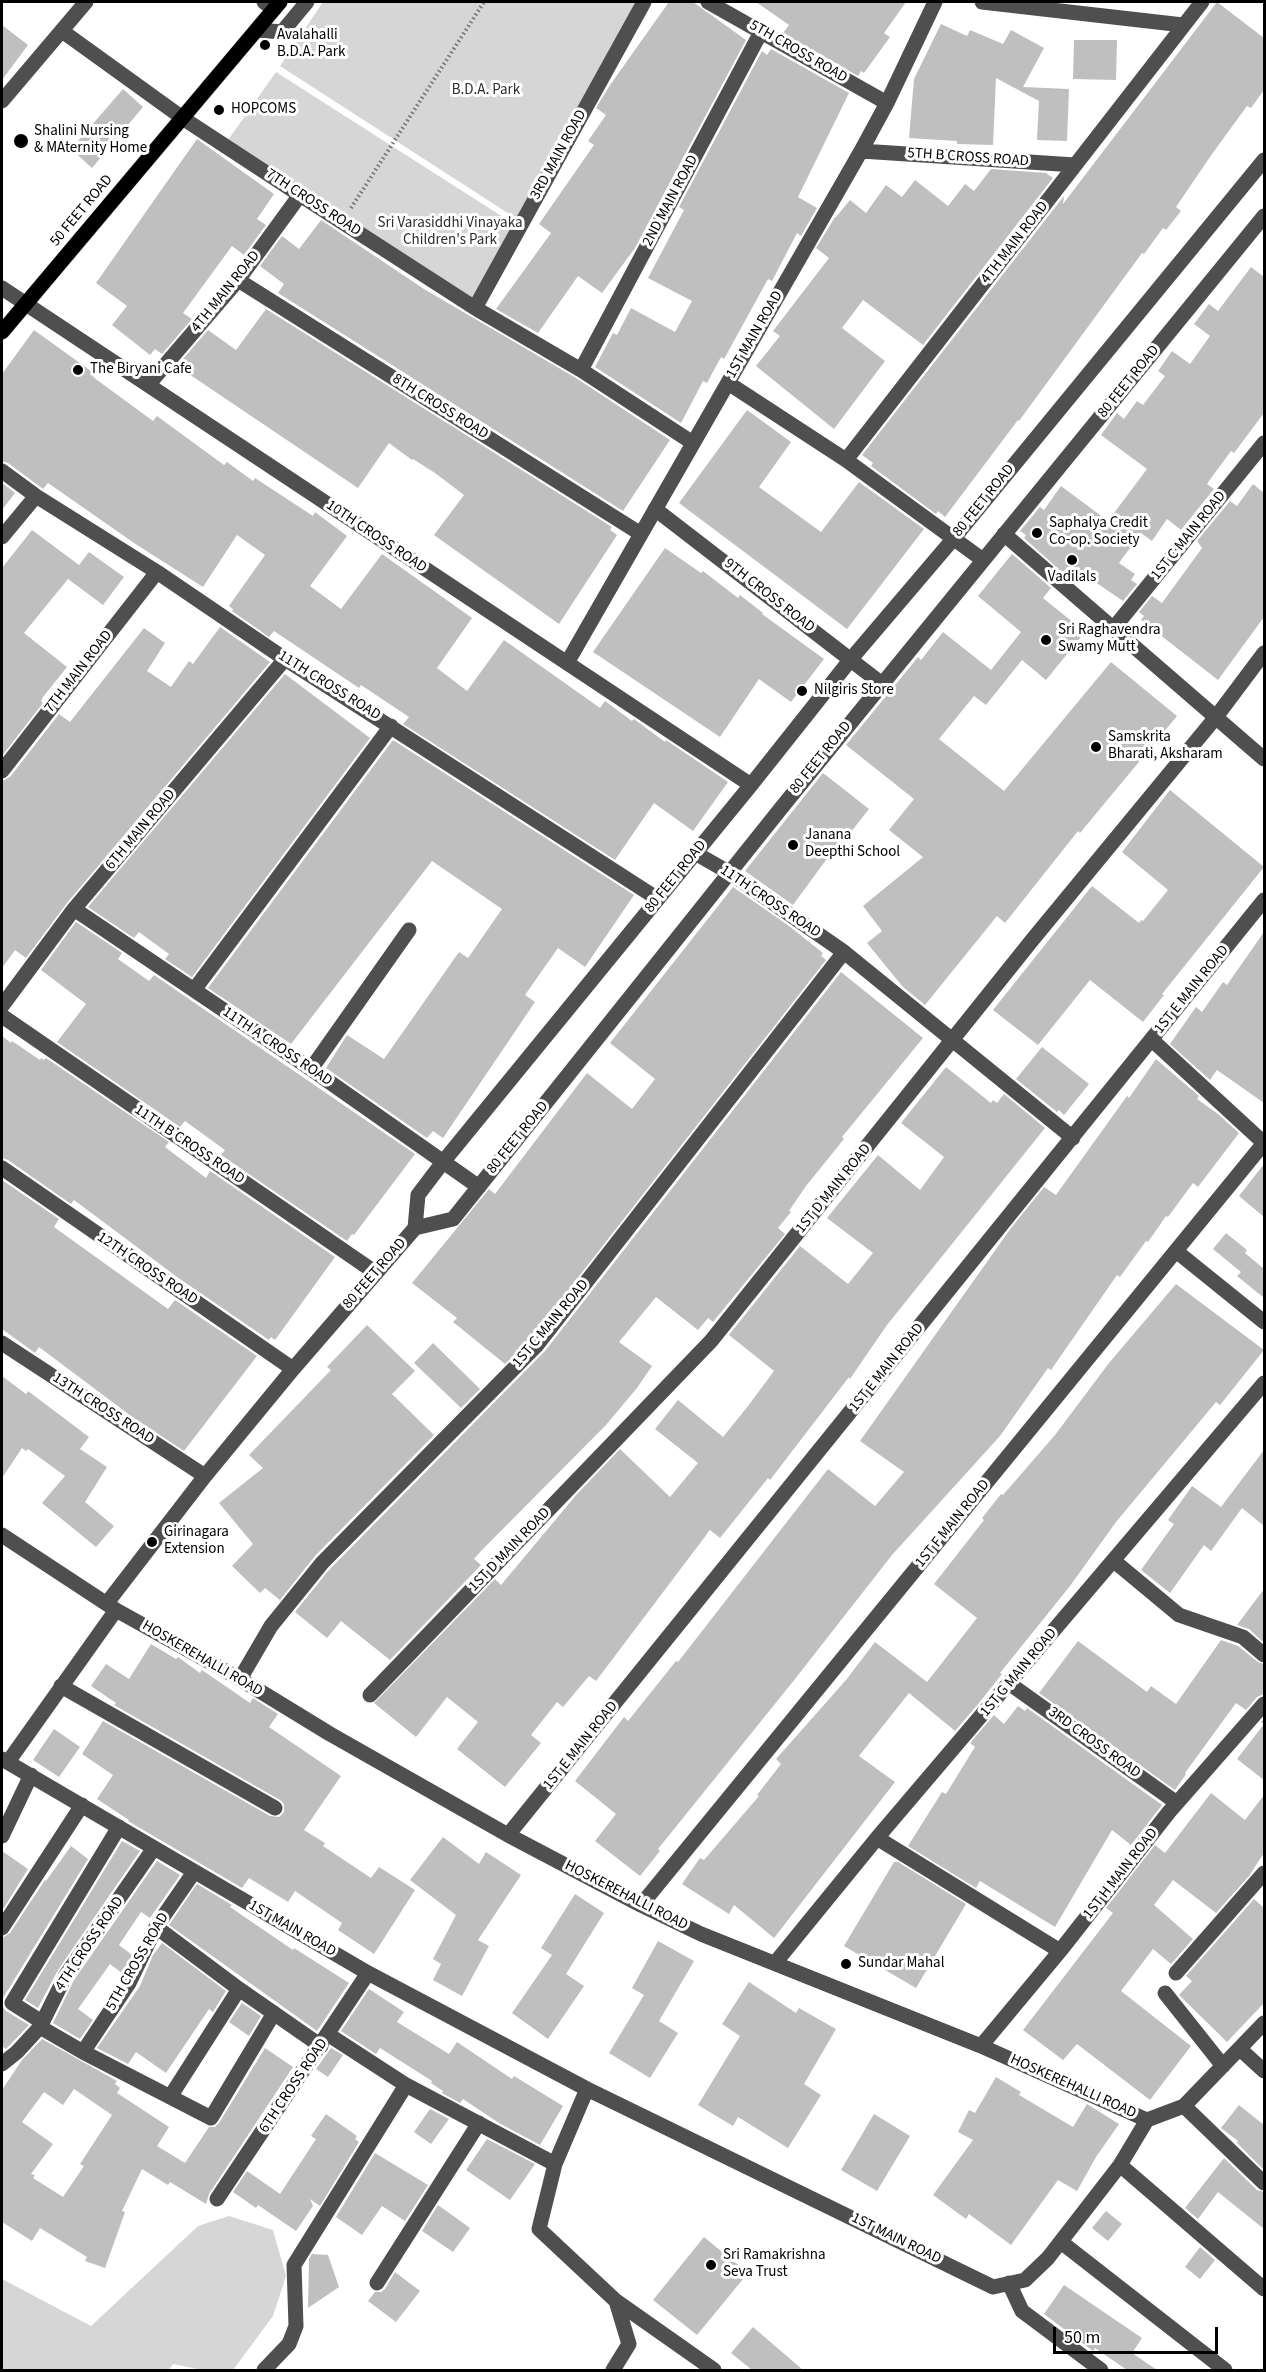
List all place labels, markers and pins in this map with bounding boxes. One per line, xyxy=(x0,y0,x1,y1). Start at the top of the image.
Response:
place label: Avalahalli B.D.A. Park xyxy=(277,27,345,62)
marker: Avalahalli B.D.A. Park xyxy=(258,38,272,52)
place label: HOPCOMS xyxy=(231,101,296,119)
marker: HOPCOMS xyxy=(212,103,226,117)
place label: Shalini Nursing & MAternity Home xyxy=(34,123,147,158)
marker: Shalini Nursing & MAternity Home xyxy=(12,132,30,150)
place label: The Biryani Cafe xyxy=(90,361,192,379)
marker: The Biryani Cafe xyxy=(71,363,85,377)
place label: Saphalya Credit Co-op. Society xyxy=(1049,515,1148,550)
marker: Saphalya Credit Co-op. Society xyxy=(1030,526,1044,540)
marker: Vadilals xyxy=(1065,553,1079,567)
place label: Vadilals xyxy=(1048,569,1096,587)
place label: Sri Raghavendra Swamy Mutt xyxy=(1058,622,1161,657)
marker: Sri Raghavendra Swamy Mutt xyxy=(1039,633,1053,647)
place label: Nilgiris Store xyxy=(814,682,894,700)
marker: Nilgiris Store xyxy=(795,684,809,698)
place label: Samskrita Bharati, Aksharam xyxy=(1108,729,1223,764)
marker: Samskrita Bharati, Aksharam xyxy=(1089,740,1103,754)
place label: Janana Deepthi School xyxy=(805,827,900,862)
marker: Janana Deepthi School xyxy=(786,838,800,852)
place label: Girinagara Extension xyxy=(164,1524,229,1559)
marker: Girinagara Extension xyxy=(145,1535,159,1549)
place label: Sundar Mahal xyxy=(858,1955,944,1973)
marker: Sundar Mahal xyxy=(839,1957,853,1971)
place label: Sri Ramakrishna Seva Trust xyxy=(723,2247,825,2282)
marker: Sri Ramakrishna Seva Trust xyxy=(704,2258,718,2272)

